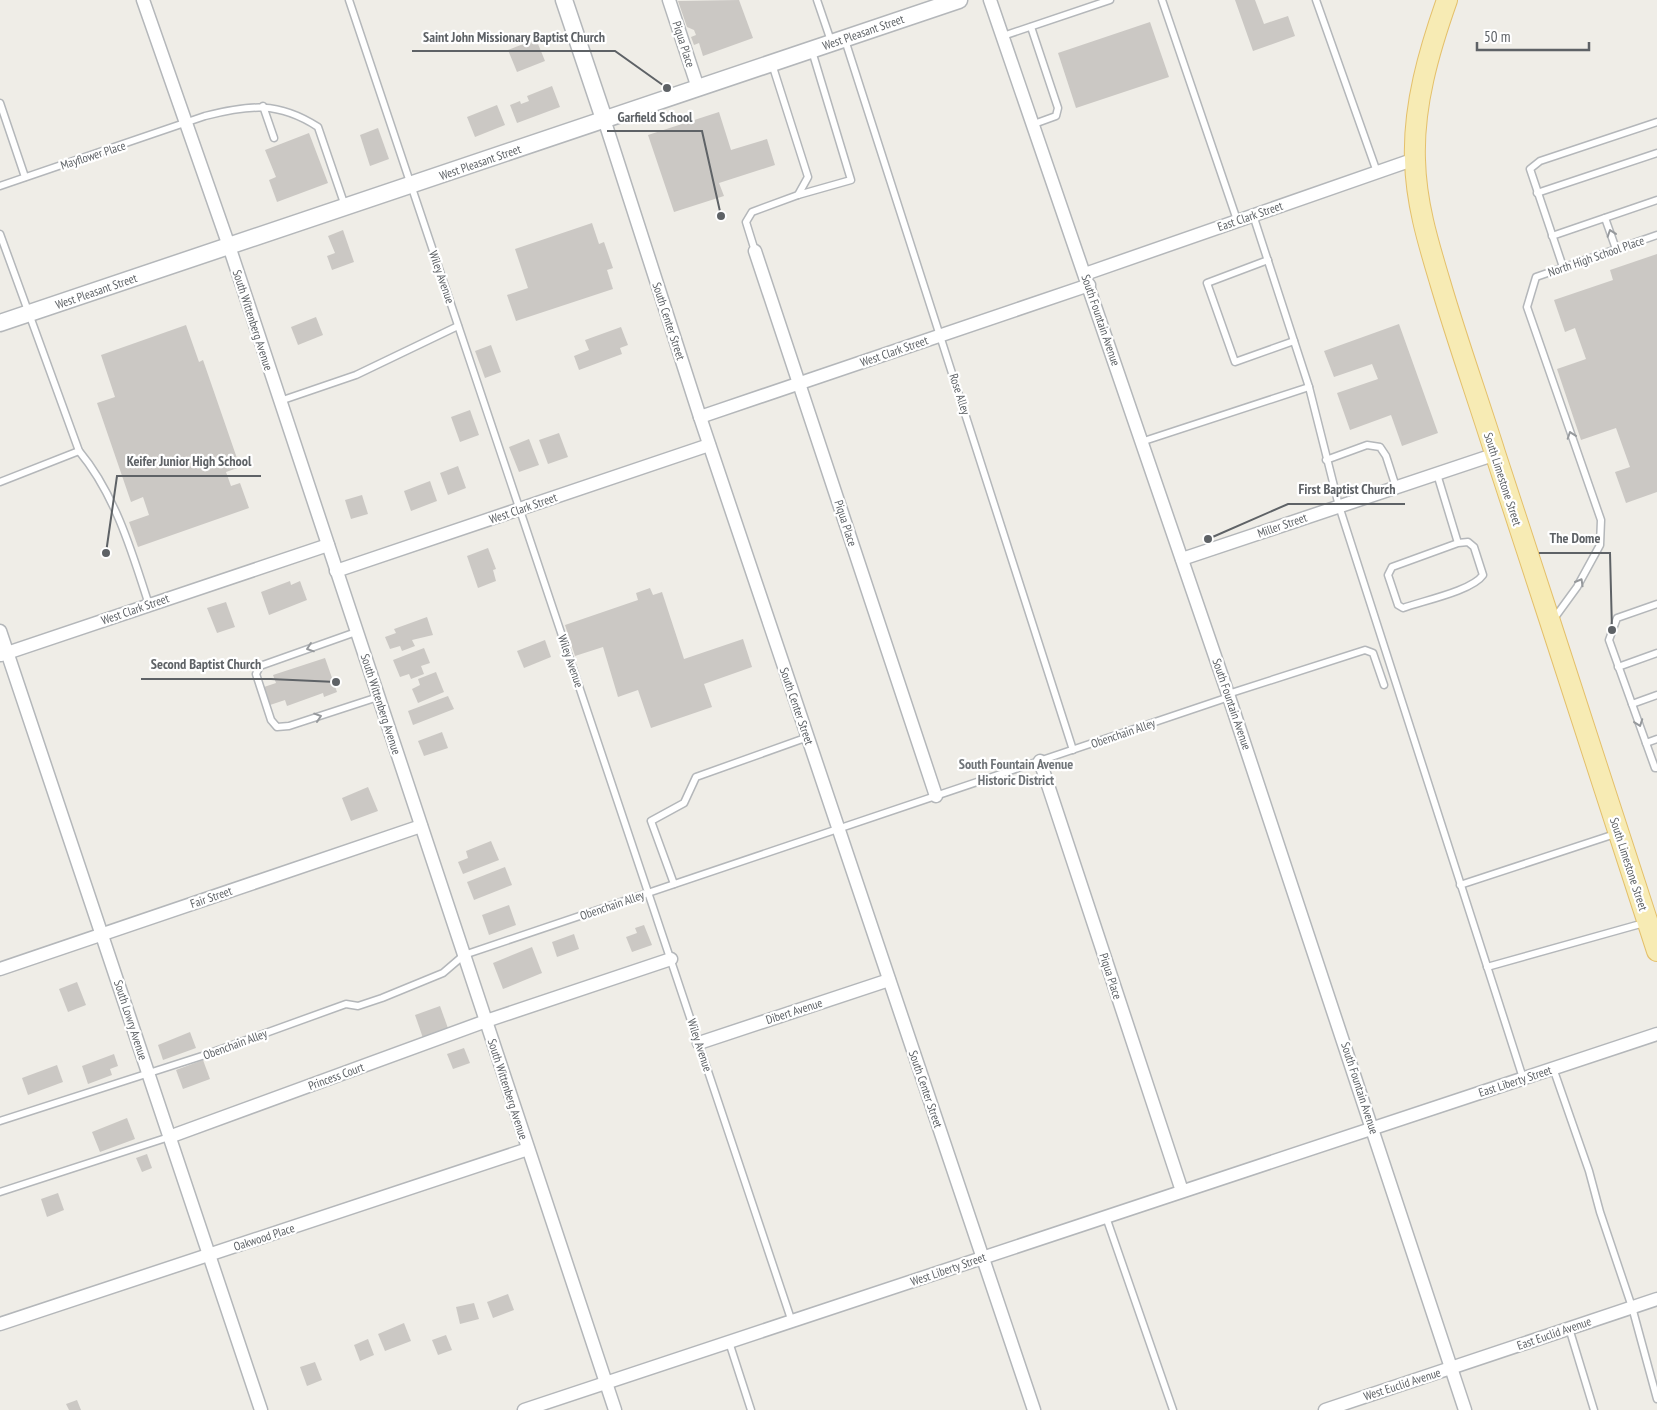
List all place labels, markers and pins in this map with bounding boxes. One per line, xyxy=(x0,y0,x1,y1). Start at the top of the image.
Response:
callout: Saint John Missionary Baptist Church xyxy=(412,22,615,51)
callout: Garfield School xyxy=(607,102,702,131)
callout: Keifer Junior High School xyxy=(117,447,261,476)
callout: First Baptist Church xyxy=(1288,475,1405,504)
callout: The Dome xyxy=(1539,524,1610,553)
callout: Second Baptist Church xyxy=(141,650,271,679)

